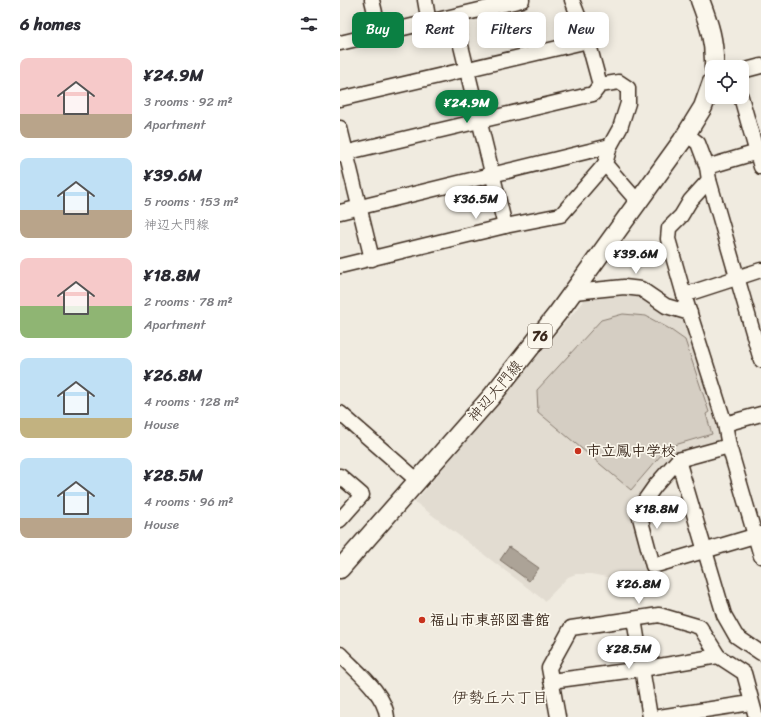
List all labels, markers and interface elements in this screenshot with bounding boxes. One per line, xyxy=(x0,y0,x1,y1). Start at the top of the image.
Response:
text: 6 homes xyxy=(20,9,80,39)
chip: Buy xyxy=(352,12,404,48)
chip: Rent xyxy=(412,12,469,48)
chip: Filters xyxy=(477,12,546,48)
chip: New xyxy=(554,12,609,48)
icon: filters xyxy=(298,13,320,35)
text: ¥24.9M xyxy=(144,60,203,90)
map controls xyxy=(705,60,749,104)
button: locate xyxy=(705,60,749,104)
icon: home xyxy=(52,74,100,122)
text: 3 rooms · 92 m² xyxy=(144,90,233,113)
pin: ¥24.9M xyxy=(434,90,500,124)
text: ¥24.9M xyxy=(444,91,490,114)
text: Apartment xyxy=(144,113,205,136)
text: ¥39.6M xyxy=(144,160,202,190)
icon: home xyxy=(52,174,100,222)
pin: ¥36.5M xyxy=(443,186,509,220)
text: ¥36.5M xyxy=(454,187,498,210)
text: 5 rooms · 153 m² xyxy=(144,190,239,213)
text: 神辺大門線 xyxy=(144,213,209,236)
pin: ¥39.6M xyxy=(603,241,669,275)
text: ¥39.6M xyxy=(614,242,658,265)
text: ¥18.8M xyxy=(144,260,200,290)
icon: home xyxy=(52,274,100,322)
text: 2 rooms · 78 m² xyxy=(144,290,233,313)
text: Apartment xyxy=(144,313,205,336)
road number: 76 xyxy=(528,324,552,348)
street label: 神辺大門線 xyxy=(461,354,529,428)
text: ¥26.8M xyxy=(144,360,202,390)
icon: home xyxy=(52,374,100,422)
text: 4 rooms · 128 m² xyxy=(144,390,239,413)
text: House xyxy=(144,413,179,436)
place label: 市立鳳中学校 xyxy=(586,438,676,464)
marker: 市立鳳中学校 xyxy=(573,446,583,456)
text: ¥28.5M xyxy=(144,460,203,490)
icon: home xyxy=(52,474,100,522)
text: 4 rooms · 96 m² xyxy=(144,490,233,513)
pin: ¥18.8M xyxy=(624,496,690,530)
text: ¥18.8M xyxy=(635,497,679,520)
text: House xyxy=(144,513,179,536)
pin: ¥26.8M xyxy=(606,571,672,605)
text: ¥26.8M xyxy=(617,572,661,595)
place label: 福山市東部図書館 xyxy=(430,607,550,633)
marker: 福山市東部図書館 xyxy=(417,615,427,625)
pin: ¥28.5M xyxy=(596,636,662,670)
text: ¥28.5M xyxy=(606,637,652,660)
district label: 伊勢丘六丁目 xyxy=(452,683,548,712)

